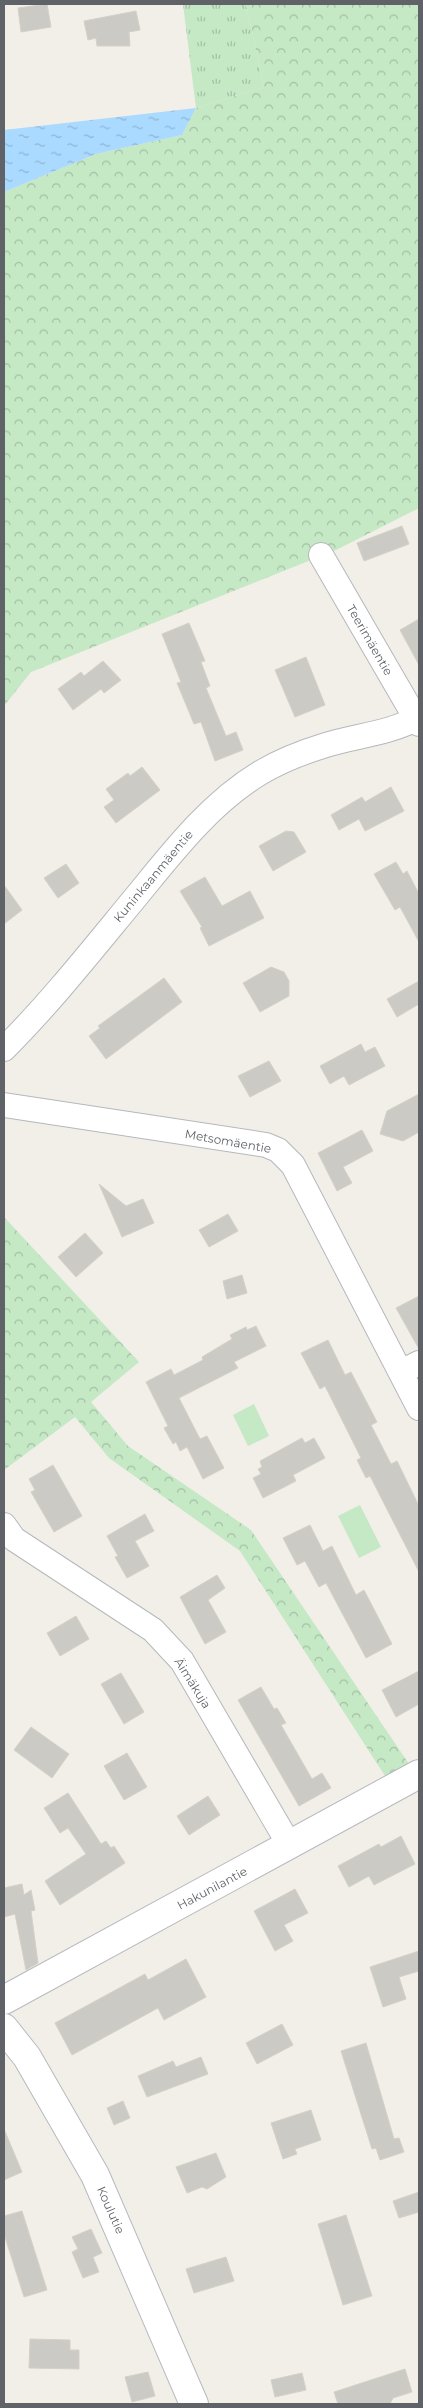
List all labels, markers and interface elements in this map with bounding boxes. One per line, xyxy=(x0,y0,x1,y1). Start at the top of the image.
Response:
street label: Teerimäentie xyxy=(344,602,396,678)
street label: Kuninkaanmäentie xyxy=(110,827,196,925)
street label: Metsomäentie xyxy=(184,1126,272,1156)
street label: Äimäkuja xyxy=(171,1655,215,1711)
street label: Hakunilantie xyxy=(174,1863,250,1913)
street label: Koulutie xyxy=(94,2184,128,2236)

